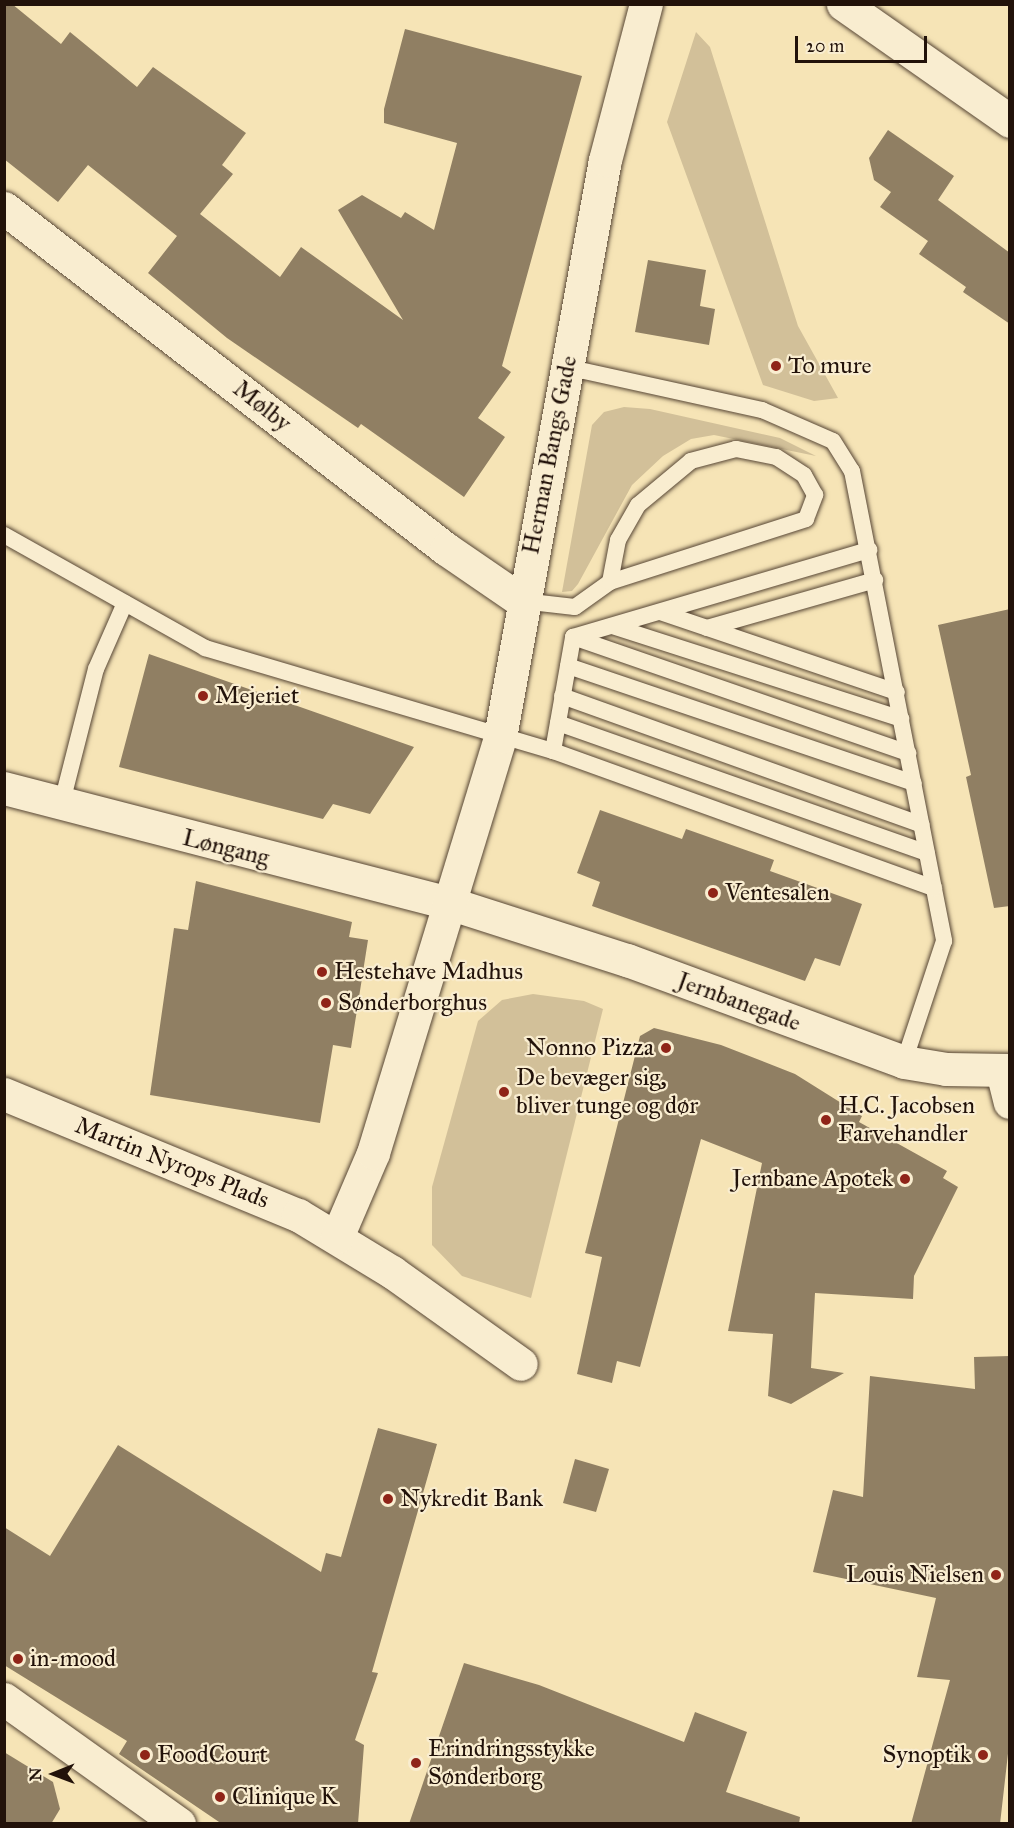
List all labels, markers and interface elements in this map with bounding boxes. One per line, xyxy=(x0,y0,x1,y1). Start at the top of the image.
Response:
scale bar xyxy=(798,24,930,62)
text: 20 m xyxy=(806,35,844,57)
place label: To mure xyxy=(788,352,872,380)
street label: Herman Bangs Gade xyxy=(517,353,583,557)
marker: To mure xyxy=(769,359,783,373)
street label: Mølby xyxy=(227,374,297,438)
place label: Mejeriet xyxy=(215,682,299,710)
marker: Mejeriet xyxy=(196,689,210,703)
street label: Løngang xyxy=(180,823,272,873)
place label: Ventesalen xyxy=(725,879,830,907)
marker: Ventesalen xyxy=(706,886,720,900)
place label: Hestehave Madhus xyxy=(334,958,523,986)
marker: Hestehave Madhus xyxy=(315,965,329,979)
street label: Jernbanegade xyxy=(673,966,805,1038)
place label: Sønderborghus xyxy=(338,989,487,1017)
marker: Sønderborghus xyxy=(319,996,333,1010)
place label: Nonno Pizza xyxy=(526,1034,654,1062)
marker: Nonno Pizza xyxy=(659,1041,673,1055)
place label: De bevæger sig, bliver tunge og dør xyxy=(516,1064,698,1120)
marker: De bevæger sig, bliver tunge og dør xyxy=(497,1085,511,1099)
place label: H.C. Jacobsen Farvehandler xyxy=(838,1092,975,1148)
street label: Martin Nyrops Plads xyxy=(71,1111,273,1215)
marker: H.C. Jacobsen Farvehandler xyxy=(819,1113,833,1127)
place label: Jernbane Apotek xyxy=(732,1165,893,1193)
marker: Jernbane Apotek xyxy=(898,1172,912,1186)
place label: Nykredit Bank xyxy=(400,1485,543,1513)
marker: Nykredit Bank xyxy=(381,1492,395,1506)
place label: Louis Nielsen xyxy=(846,1561,984,1589)
marker: Louis Nielsen xyxy=(989,1568,1003,1582)
place label: in-mood xyxy=(30,1645,116,1673)
marker: in-mood xyxy=(11,1652,25,1666)
place label: Erindringsstykke Sønderborg xyxy=(428,1735,595,1791)
place label: FoodCourt xyxy=(157,1741,268,1769)
place label: Synoptik xyxy=(883,1741,971,1769)
north arrow xyxy=(24,1744,84,1804)
marker: FoodCourt xyxy=(138,1748,152,1762)
marker: Synoptik xyxy=(976,1748,990,1762)
marker: Erindringsstykke Sønderborg xyxy=(409,1756,423,1770)
text: N xyxy=(26,1767,45,1781)
place label: Clinique K xyxy=(232,1783,337,1811)
marker: Clinique K xyxy=(213,1790,227,1804)

